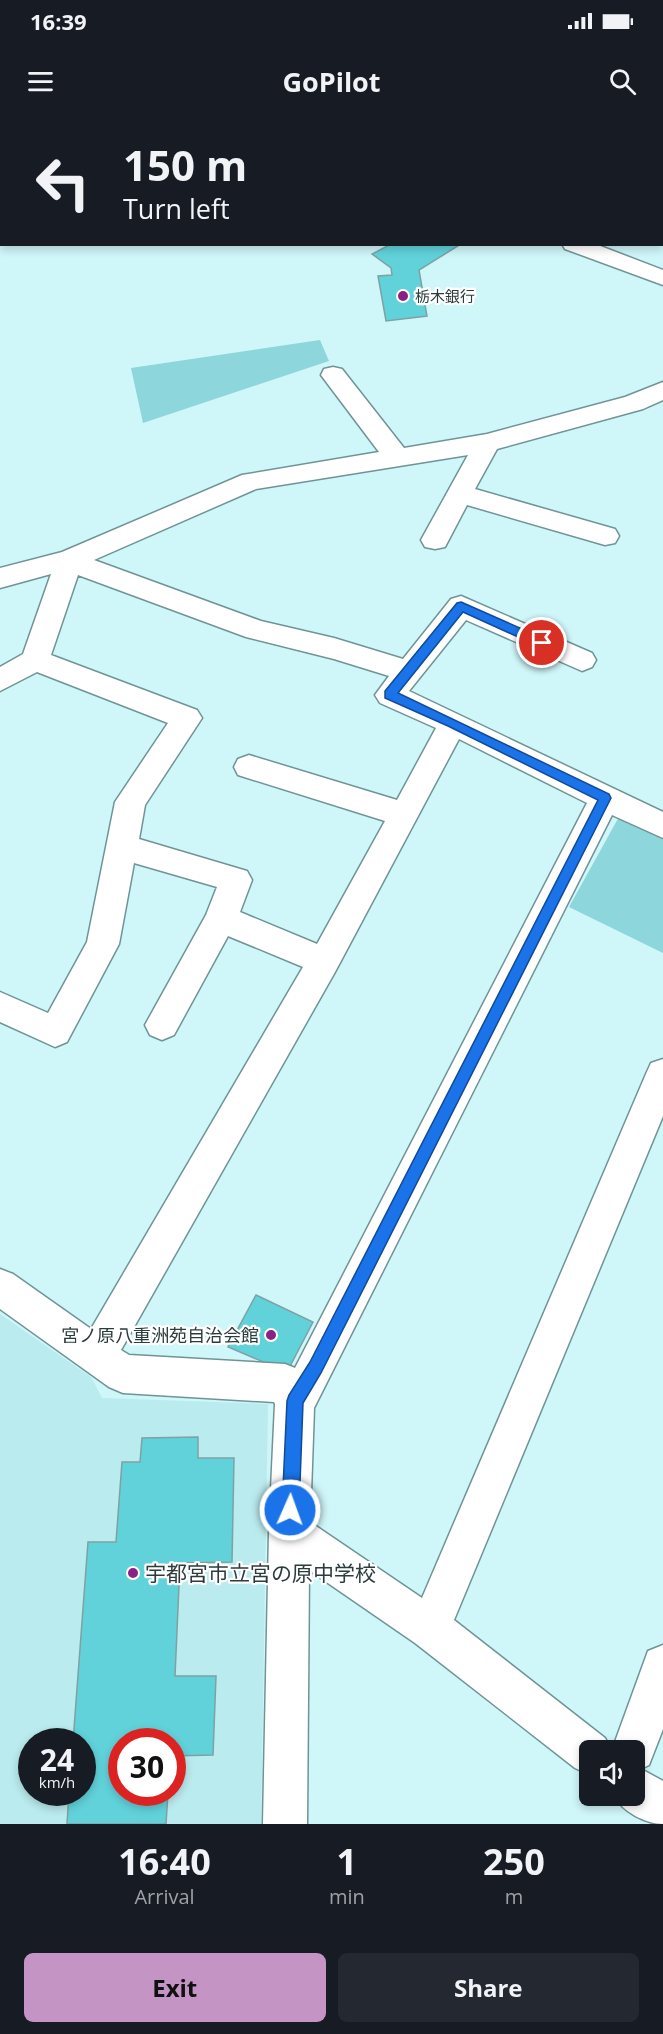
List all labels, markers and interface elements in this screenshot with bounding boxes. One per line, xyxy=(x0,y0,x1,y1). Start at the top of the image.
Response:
text: 16:39 xyxy=(30,6,87,36)
text: GoPilot xyxy=(282,63,381,100)
icon: menu xyxy=(24,65,57,98)
icon: search xyxy=(606,65,639,98)
text: 150 m xyxy=(123,136,247,193)
icon: left xyxy=(24,144,102,222)
text: Turn left xyxy=(123,190,230,227)
place label: 栃木銀行 xyxy=(415,286,475,306)
marker: 栃木銀行 xyxy=(396,289,410,303)
pin xyxy=(516,617,567,668)
icon: arrive xyxy=(525,626,558,659)
place label: 宮ノ原八重洲苑自治会館 xyxy=(61,1323,259,1347)
marker: 宮ノ原八重洲苑自治会館 xyxy=(264,1328,278,1342)
position arrow xyxy=(258,1478,322,1542)
place label: 宇都宮市立宮の原中学校 xyxy=(145,1559,376,1587)
marker: 宇都宮市立宮の原中学校 xyxy=(126,1566,140,1580)
speed limit sign: 30 xyxy=(108,1728,186,1806)
text: 24 xyxy=(40,1739,74,1780)
map controls xyxy=(579,1740,645,1806)
button: sound xyxy=(579,1740,645,1806)
text: km/h xyxy=(39,1772,75,1792)
text: 16:40 xyxy=(118,1837,211,1886)
text: 1 xyxy=(337,1837,357,1886)
text: 250 xyxy=(483,1837,545,1886)
text: Arrival xyxy=(134,1883,195,1910)
text: min xyxy=(329,1883,365,1910)
text: m xyxy=(505,1883,523,1910)
button: Exit xyxy=(24,1953,326,2022)
button: Share xyxy=(338,1953,639,2022)

